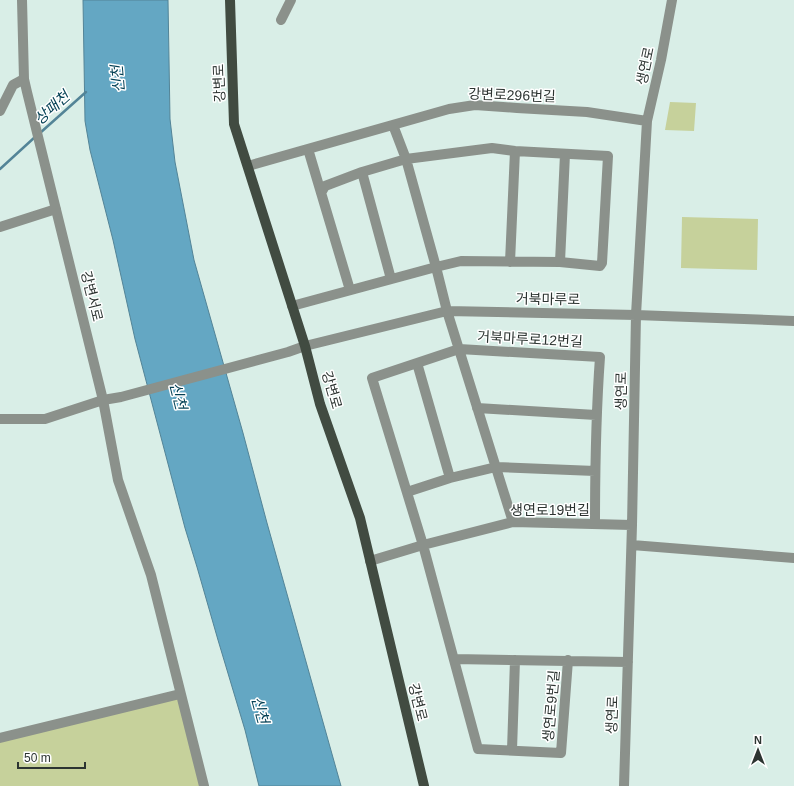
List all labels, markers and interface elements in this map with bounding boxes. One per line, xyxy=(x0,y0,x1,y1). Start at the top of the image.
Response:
street label: 생연로 xyxy=(633,45,657,87)
water label: 신천 xyxy=(108,62,127,94)
street label: 강변로 xyxy=(210,63,228,103)
street label: 강변로296번길 xyxy=(468,85,556,105)
water label: 상패천 xyxy=(31,86,74,128)
street label: 강변서로 xyxy=(78,269,106,323)
street label: 거북마루로 xyxy=(516,290,580,308)
street label: 거북마루로12번길 xyxy=(477,328,583,350)
street label: 강변로 xyxy=(319,369,345,411)
street label: 생연로 xyxy=(613,371,629,410)
water label: 신천 xyxy=(167,380,191,413)
street label: 생연로19번길 xyxy=(510,502,590,518)
street label: 생연로9번길 xyxy=(540,669,562,743)
street label: 강변로 xyxy=(406,681,430,723)
water label: 신천 xyxy=(249,694,273,728)
street label: 생연로 xyxy=(603,695,621,735)
north arrow xyxy=(738,730,778,770)
text: N xyxy=(754,734,762,746)
scale bar xyxy=(18,744,85,770)
text: 50 m xyxy=(24,751,51,765)

